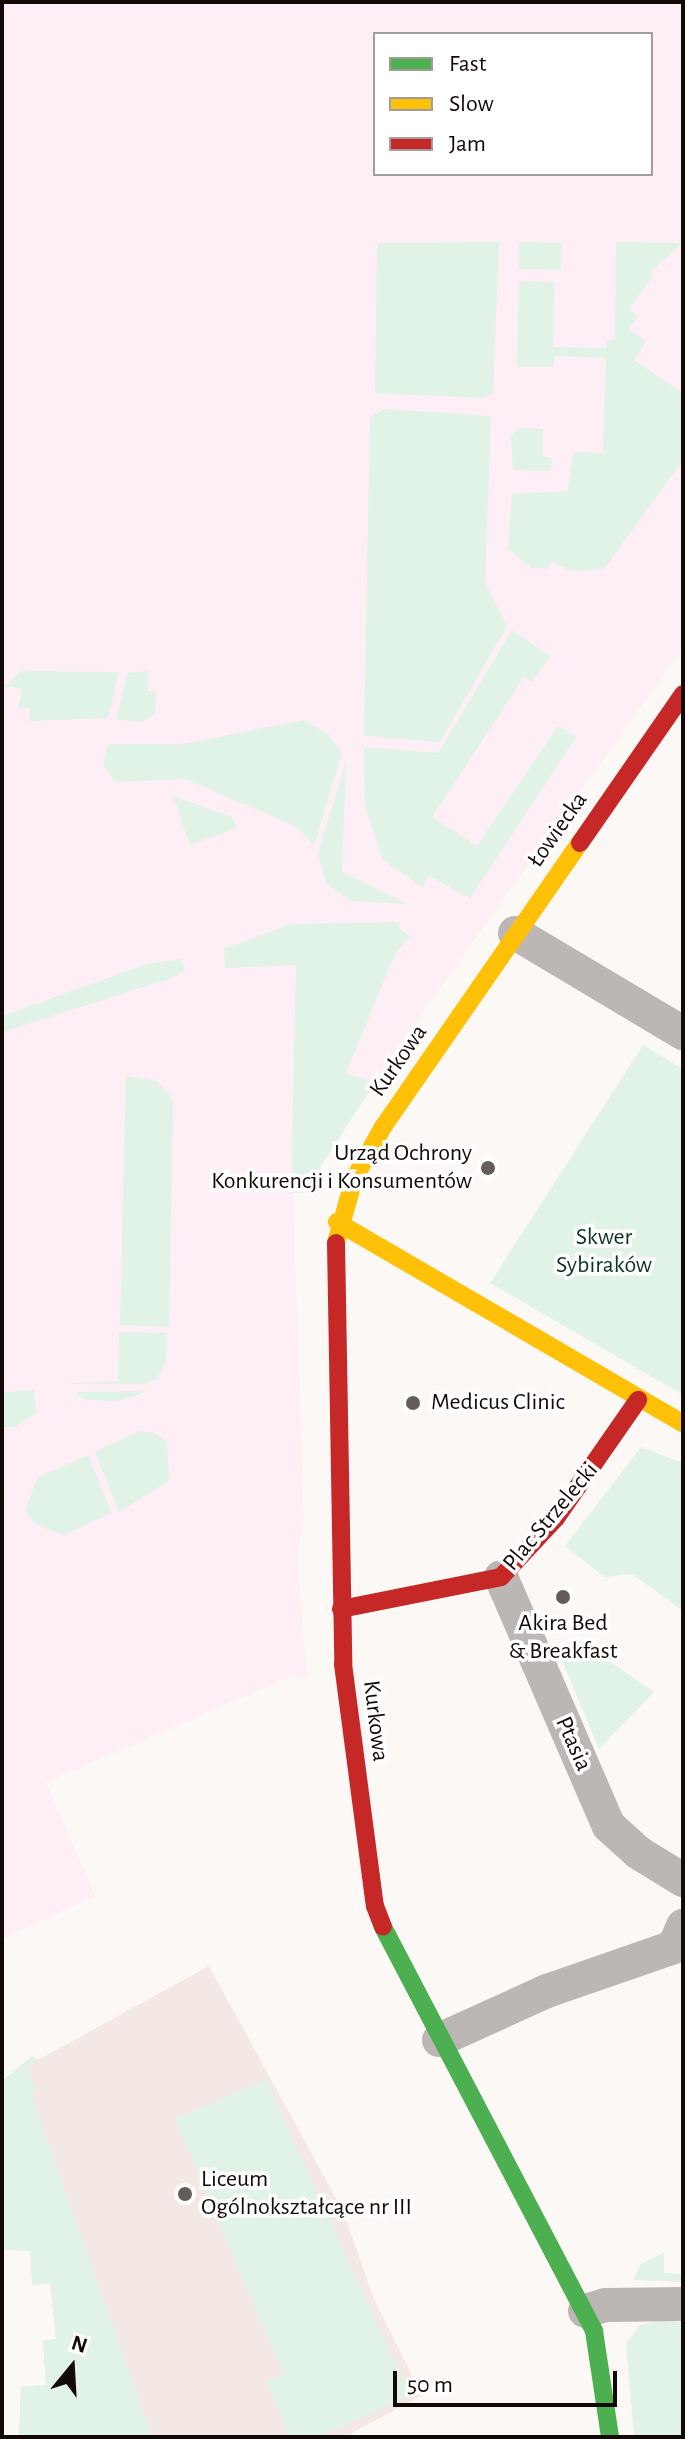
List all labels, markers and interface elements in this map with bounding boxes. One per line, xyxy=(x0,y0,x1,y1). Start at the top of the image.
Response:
legend xyxy=(373,32,653,176)
text: Fast xyxy=(449,52,486,76)
text: Slow xyxy=(449,92,494,116)
text: Jam xyxy=(449,132,486,156)
street label: Łowiecka xyxy=(522,787,594,873)
street label: Kurkowa xyxy=(364,1019,434,1103)
place label: Urząd Ochrony Konkurencji i Konsumentów xyxy=(211,1140,472,1196)
marker: Urząd Ochrony Konkurencji i Konsumentów xyxy=(479,1159,497,1177)
park label: Skwer Sybiraków xyxy=(556,1224,652,1280)
place label: Medicus Clinic xyxy=(431,1389,565,1417)
marker: Medicus Clinic xyxy=(402,1392,424,1414)
street label: Plac Strzelecki xyxy=(497,1457,605,1577)
marker: Akira Bed & Breakfast xyxy=(554,1588,572,1606)
place label: Akira Bed & Breakfast xyxy=(509,1610,617,1666)
street label: Kurkowa xyxy=(356,1679,394,1763)
street label: Ptasia xyxy=(548,1712,598,1776)
place label: Liceum Ogólnokształcące nr III xyxy=(201,2166,412,2222)
marker: Liceum Ogólnokształcące nr III xyxy=(176,2185,194,2203)
north arrow xyxy=(32,2327,112,2407)
text: N xyxy=(69,2331,90,2357)
scale bar xyxy=(397,2355,621,2405)
text: 50 m xyxy=(407,2373,453,2397)

